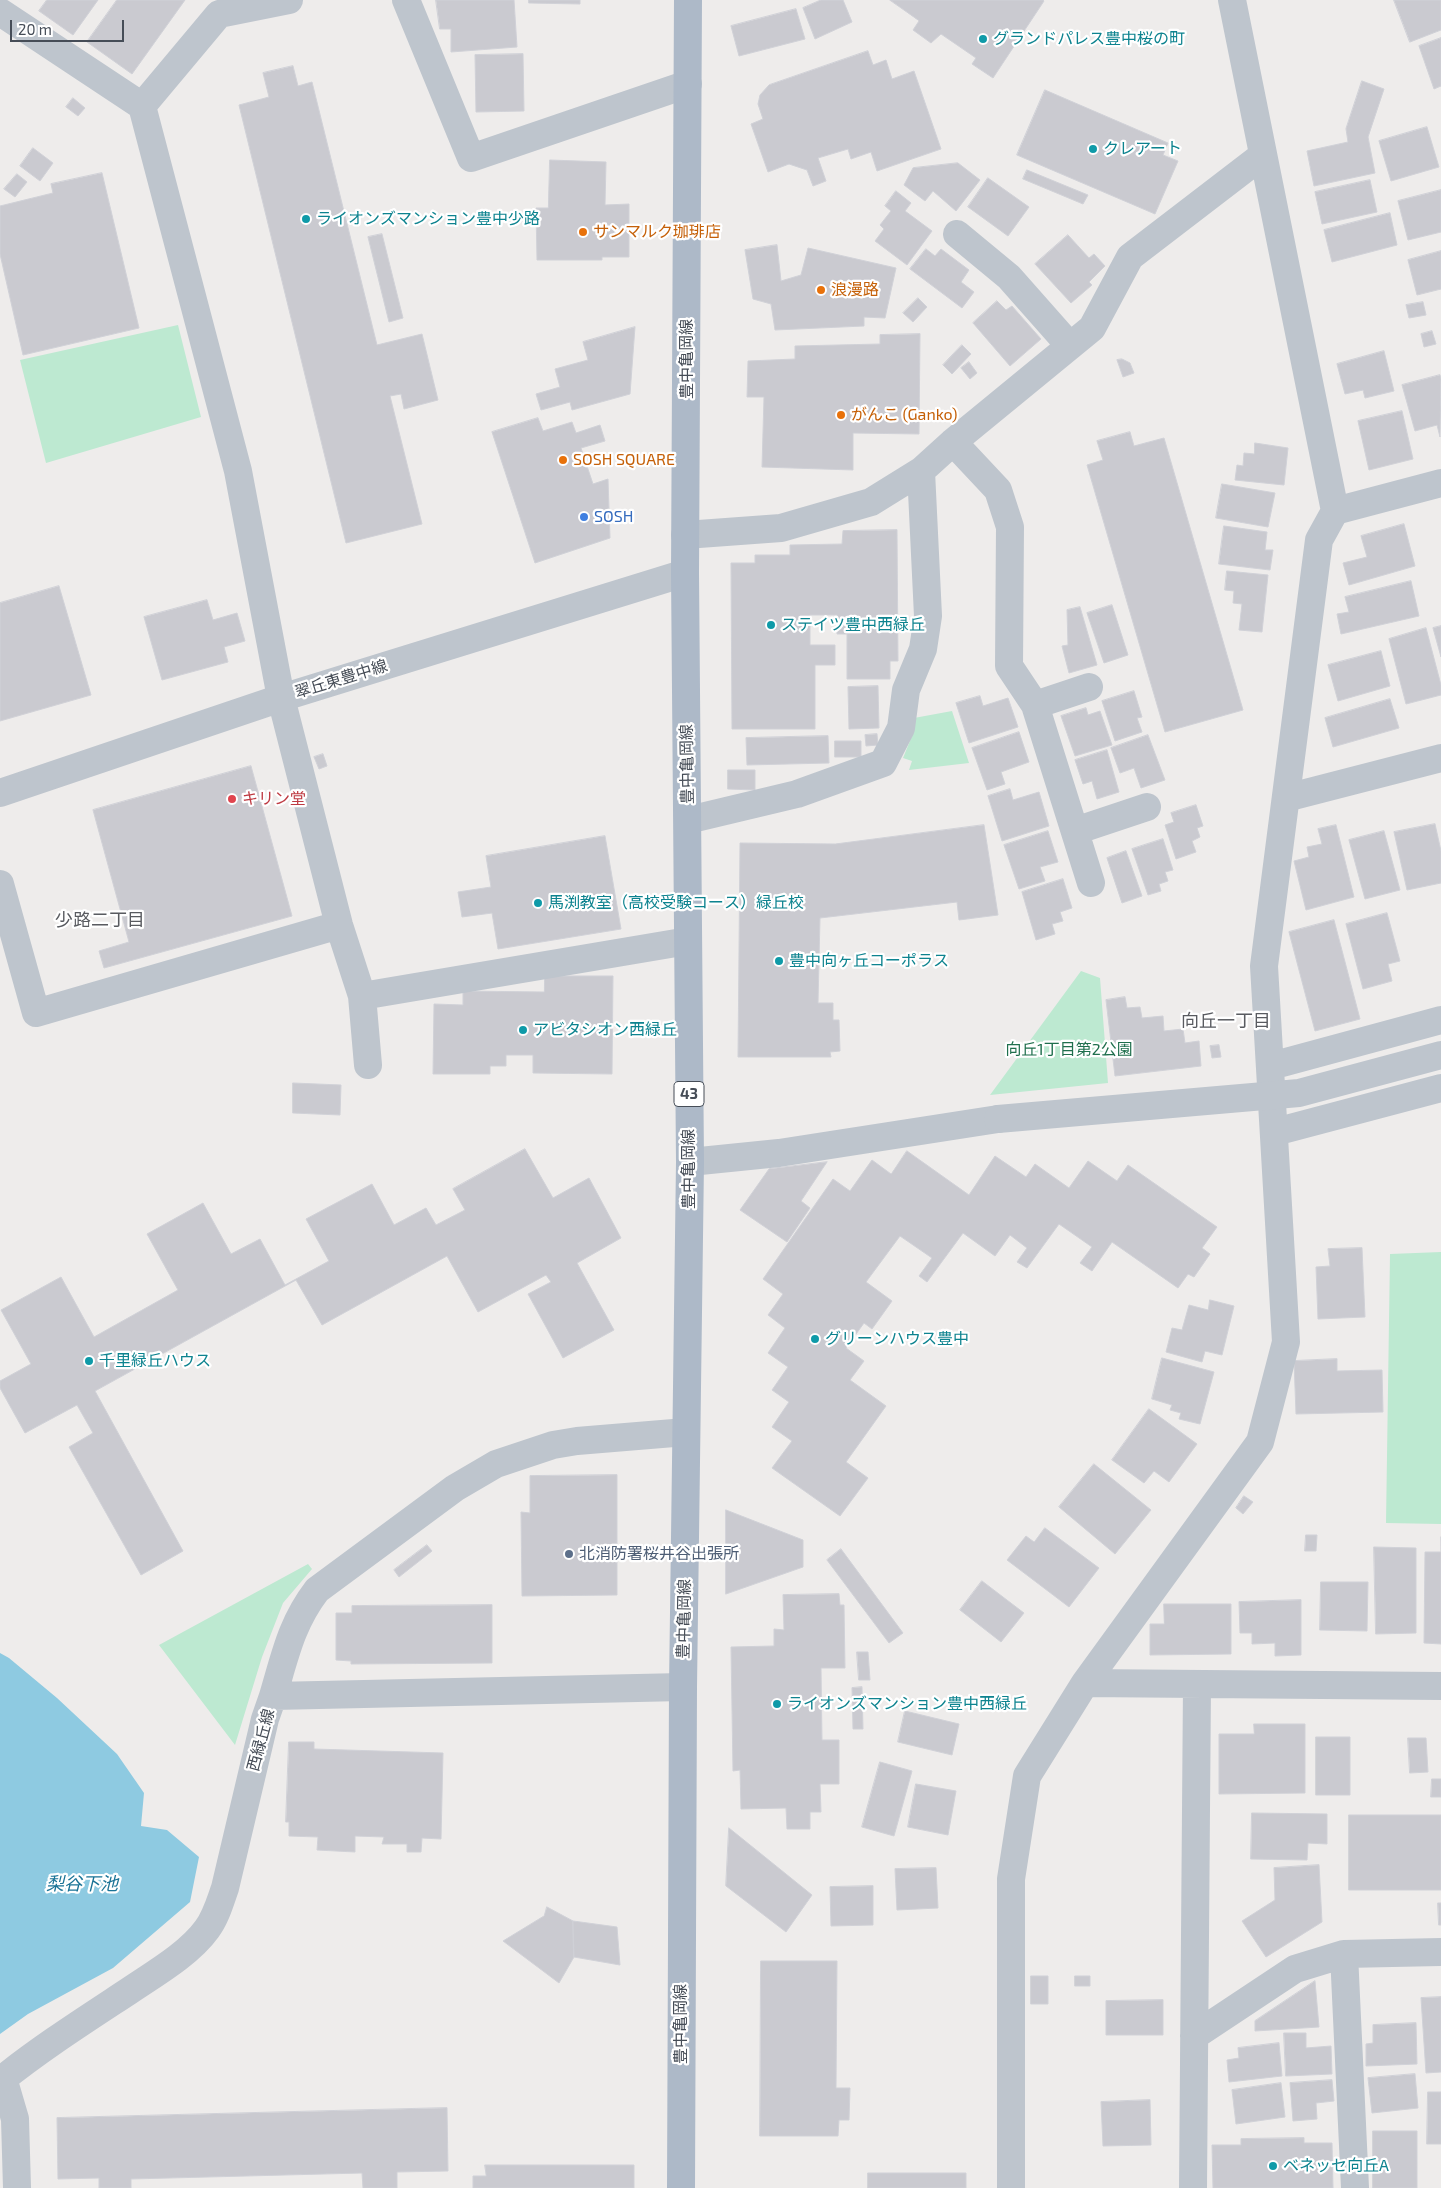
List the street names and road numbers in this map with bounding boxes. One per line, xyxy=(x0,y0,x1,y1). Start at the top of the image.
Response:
street label: 豊中亀岡線 xyxy=(677,319,697,399)
street label: 翠丘東豊中線 xyxy=(292,656,390,702)
street label: 豊中亀岡線 xyxy=(677,724,697,804)
road number: 43 xyxy=(674,1082,704,1106)
street label: 豊中亀岡線 xyxy=(679,1129,699,1209)
street label: 豊中亀岡線 xyxy=(674,1579,694,1659)
street label: 西緑丘線 xyxy=(243,1707,279,1773)
street label: 豊中亀岡線 xyxy=(671,1984,691,2064)

